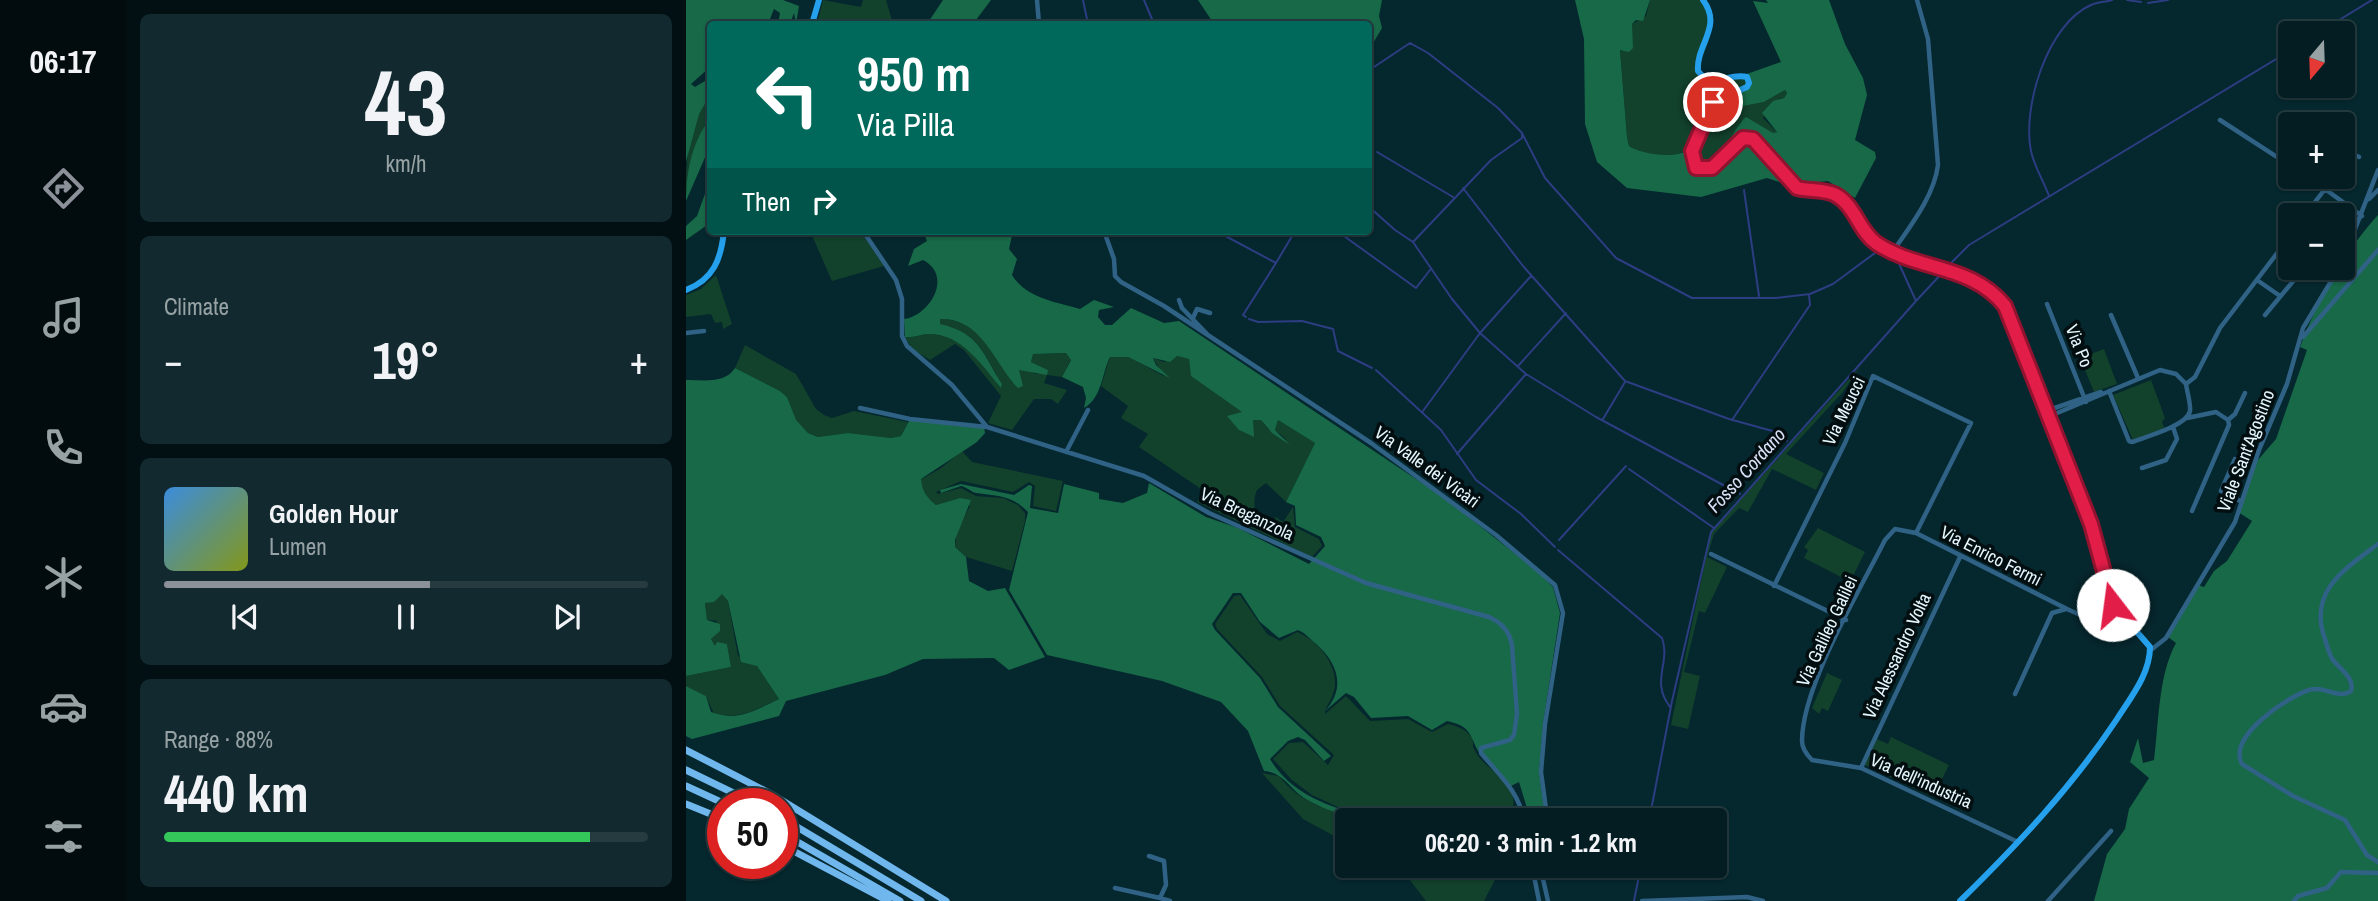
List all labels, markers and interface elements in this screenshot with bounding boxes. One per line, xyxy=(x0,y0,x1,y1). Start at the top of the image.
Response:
north arrow xyxy=(2278,21,2356,98)
map controls xyxy=(2278,21,2355,280)
text: 06:17 xyxy=(29,40,97,83)
text: 950 m xyxy=(857,40,971,106)
text: 43 xyxy=(365,41,448,163)
icon: left xyxy=(742,49,833,140)
pin xyxy=(1683,72,1743,132)
icon: arrive xyxy=(1694,83,1732,121)
text: Via Pilla xyxy=(857,103,954,146)
button: + xyxy=(2278,112,2355,189)
text: km/h xyxy=(386,148,426,179)
icon: directions xyxy=(39,164,88,213)
icon: right xyxy=(805,182,843,220)
text: Then xyxy=(742,184,791,219)
button: − xyxy=(2278,203,2355,280)
text: Climate xyxy=(164,291,229,322)
icon: music xyxy=(39,293,88,342)
street label: Via Po xyxy=(2060,321,2099,371)
text: 19° xyxy=(372,325,440,395)
text: − xyxy=(164,335,182,386)
text: + xyxy=(630,335,648,386)
street label: Via Meucci xyxy=(1816,372,1871,449)
street label: Viale Sant'Agostino xyxy=(2211,386,2280,515)
street label: Via Valle dei Vicàri xyxy=(1369,420,1485,513)
water label: Fosso Cordano xyxy=(1701,422,1791,518)
icon: phone xyxy=(39,423,88,472)
street label: Via Breganzola xyxy=(1196,481,1298,546)
text: Golden Hour xyxy=(269,496,398,531)
street label: Via Enrico Fermi xyxy=(1936,519,2046,592)
text: Lumen xyxy=(269,531,327,562)
icon: climate xyxy=(39,553,88,602)
position arrow xyxy=(2076,568,2150,642)
street label: Via Galileo Galilei xyxy=(1790,571,1863,690)
street label: Via Alessandro Volta xyxy=(1856,589,1937,723)
icon: previous xyxy=(226,598,264,636)
icon: pause xyxy=(387,598,425,636)
icon: next xyxy=(548,598,586,636)
icon: car xyxy=(39,682,88,731)
text: Range · 88% xyxy=(164,724,273,755)
street label: Via dell'industria xyxy=(1866,747,1976,814)
text: 440 km xyxy=(164,758,309,828)
speed limit sign: 50 xyxy=(707,788,798,879)
icon: filters xyxy=(39,812,88,861)
text: 06:20 · 3 min · 1.2 km xyxy=(1425,825,1637,860)

